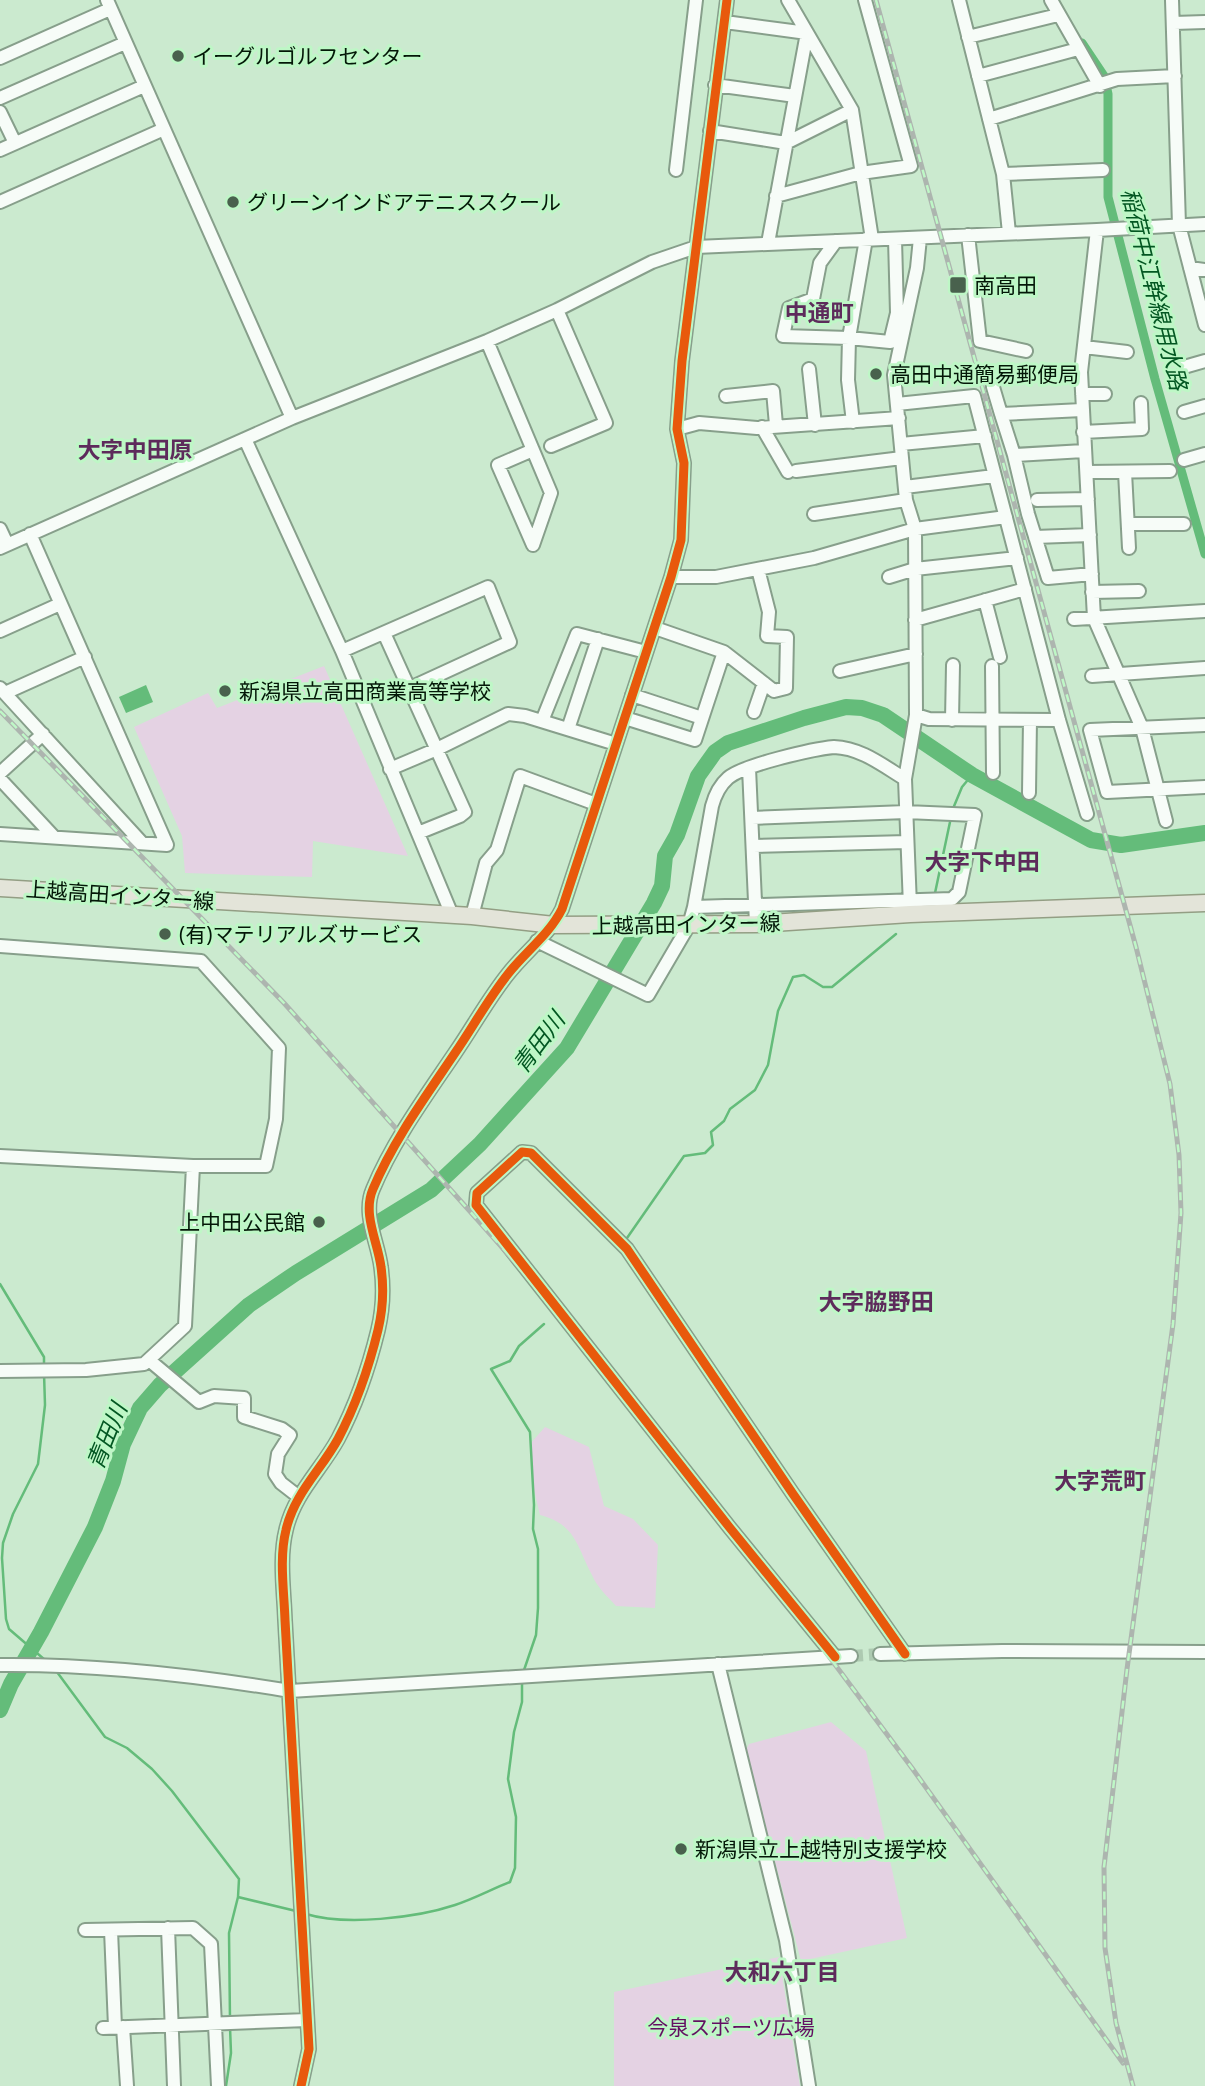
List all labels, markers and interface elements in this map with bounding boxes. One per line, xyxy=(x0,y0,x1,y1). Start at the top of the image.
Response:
place label: イーグルゴルフセンター xyxy=(192,42,423,70)
marker: イーグルゴルフセンター xyxy=(170,48,186,64)
water label: 稲荷中江幹線用水路 xyxy=(1114,185,1196,395)
place label: グリーンインドアテニススクール xyxy=(247,188,561,216)
marker: グリーンインドアテニススクール xyxy=(225,194,241,210)
place label: 南高田 xyxy=(974,271,1037,299)
marker: 南高田 xyxy=(948,275,968,295)
district label: 中通町 xyxy=(785,296,854,328)
place label: 高田中通簡易郵便局 xyxy=(890,360,1079,388)
marker: 高田中通簡易郵便局 xyxy=(868,366,884,382)
district label: 大字中田原 xyxy=(78,433,193,465)
place label: 新潟県立高田商業高等学校 xyxy=(239,677,491,705)
marker: 新潟県立高田商業高等学校 xyxy=(217,683,233,699)
district label: 大字下中田 xyxy=(925,845,1040,877)
street label: 上越高田インター線 xyxy=(25,874,215,916)
street label: 上越高田インター線 xyxy=(591,908,781,940)
place label: (有)マテリアルズサービス xyxy=(179,920,422,948)
marker: (有)マテリアルズサービス xyxy=(157,926,173,942)
water label: 青田川 xyxy=(504,1002,573,1079)
place label: 上中田公民館 xyxy=(179,1208,305,1236)
marker: 上中田公民館 xyxy=(311,1214,327,1230)
district label: 大字脇野田 xyxy=(819,1285,934,1317)
water label: 青田川 xyxy=(78,1395,135,1474)
district label: 大字荒町 xyxy=(1054,1464,1146,1496)
place label: 新潟県立上越特別支援学校 xyxy=(695,1835,947,1863)
marker: 新潟県立上越特別支援学校 xyxy=(673,1841,689,1857)
district label: 大和六丁目 xyxy=(725,1955,840,1987)
park label: 今泉スポーツ広場 xyxy=(647,2013,815,2041)

